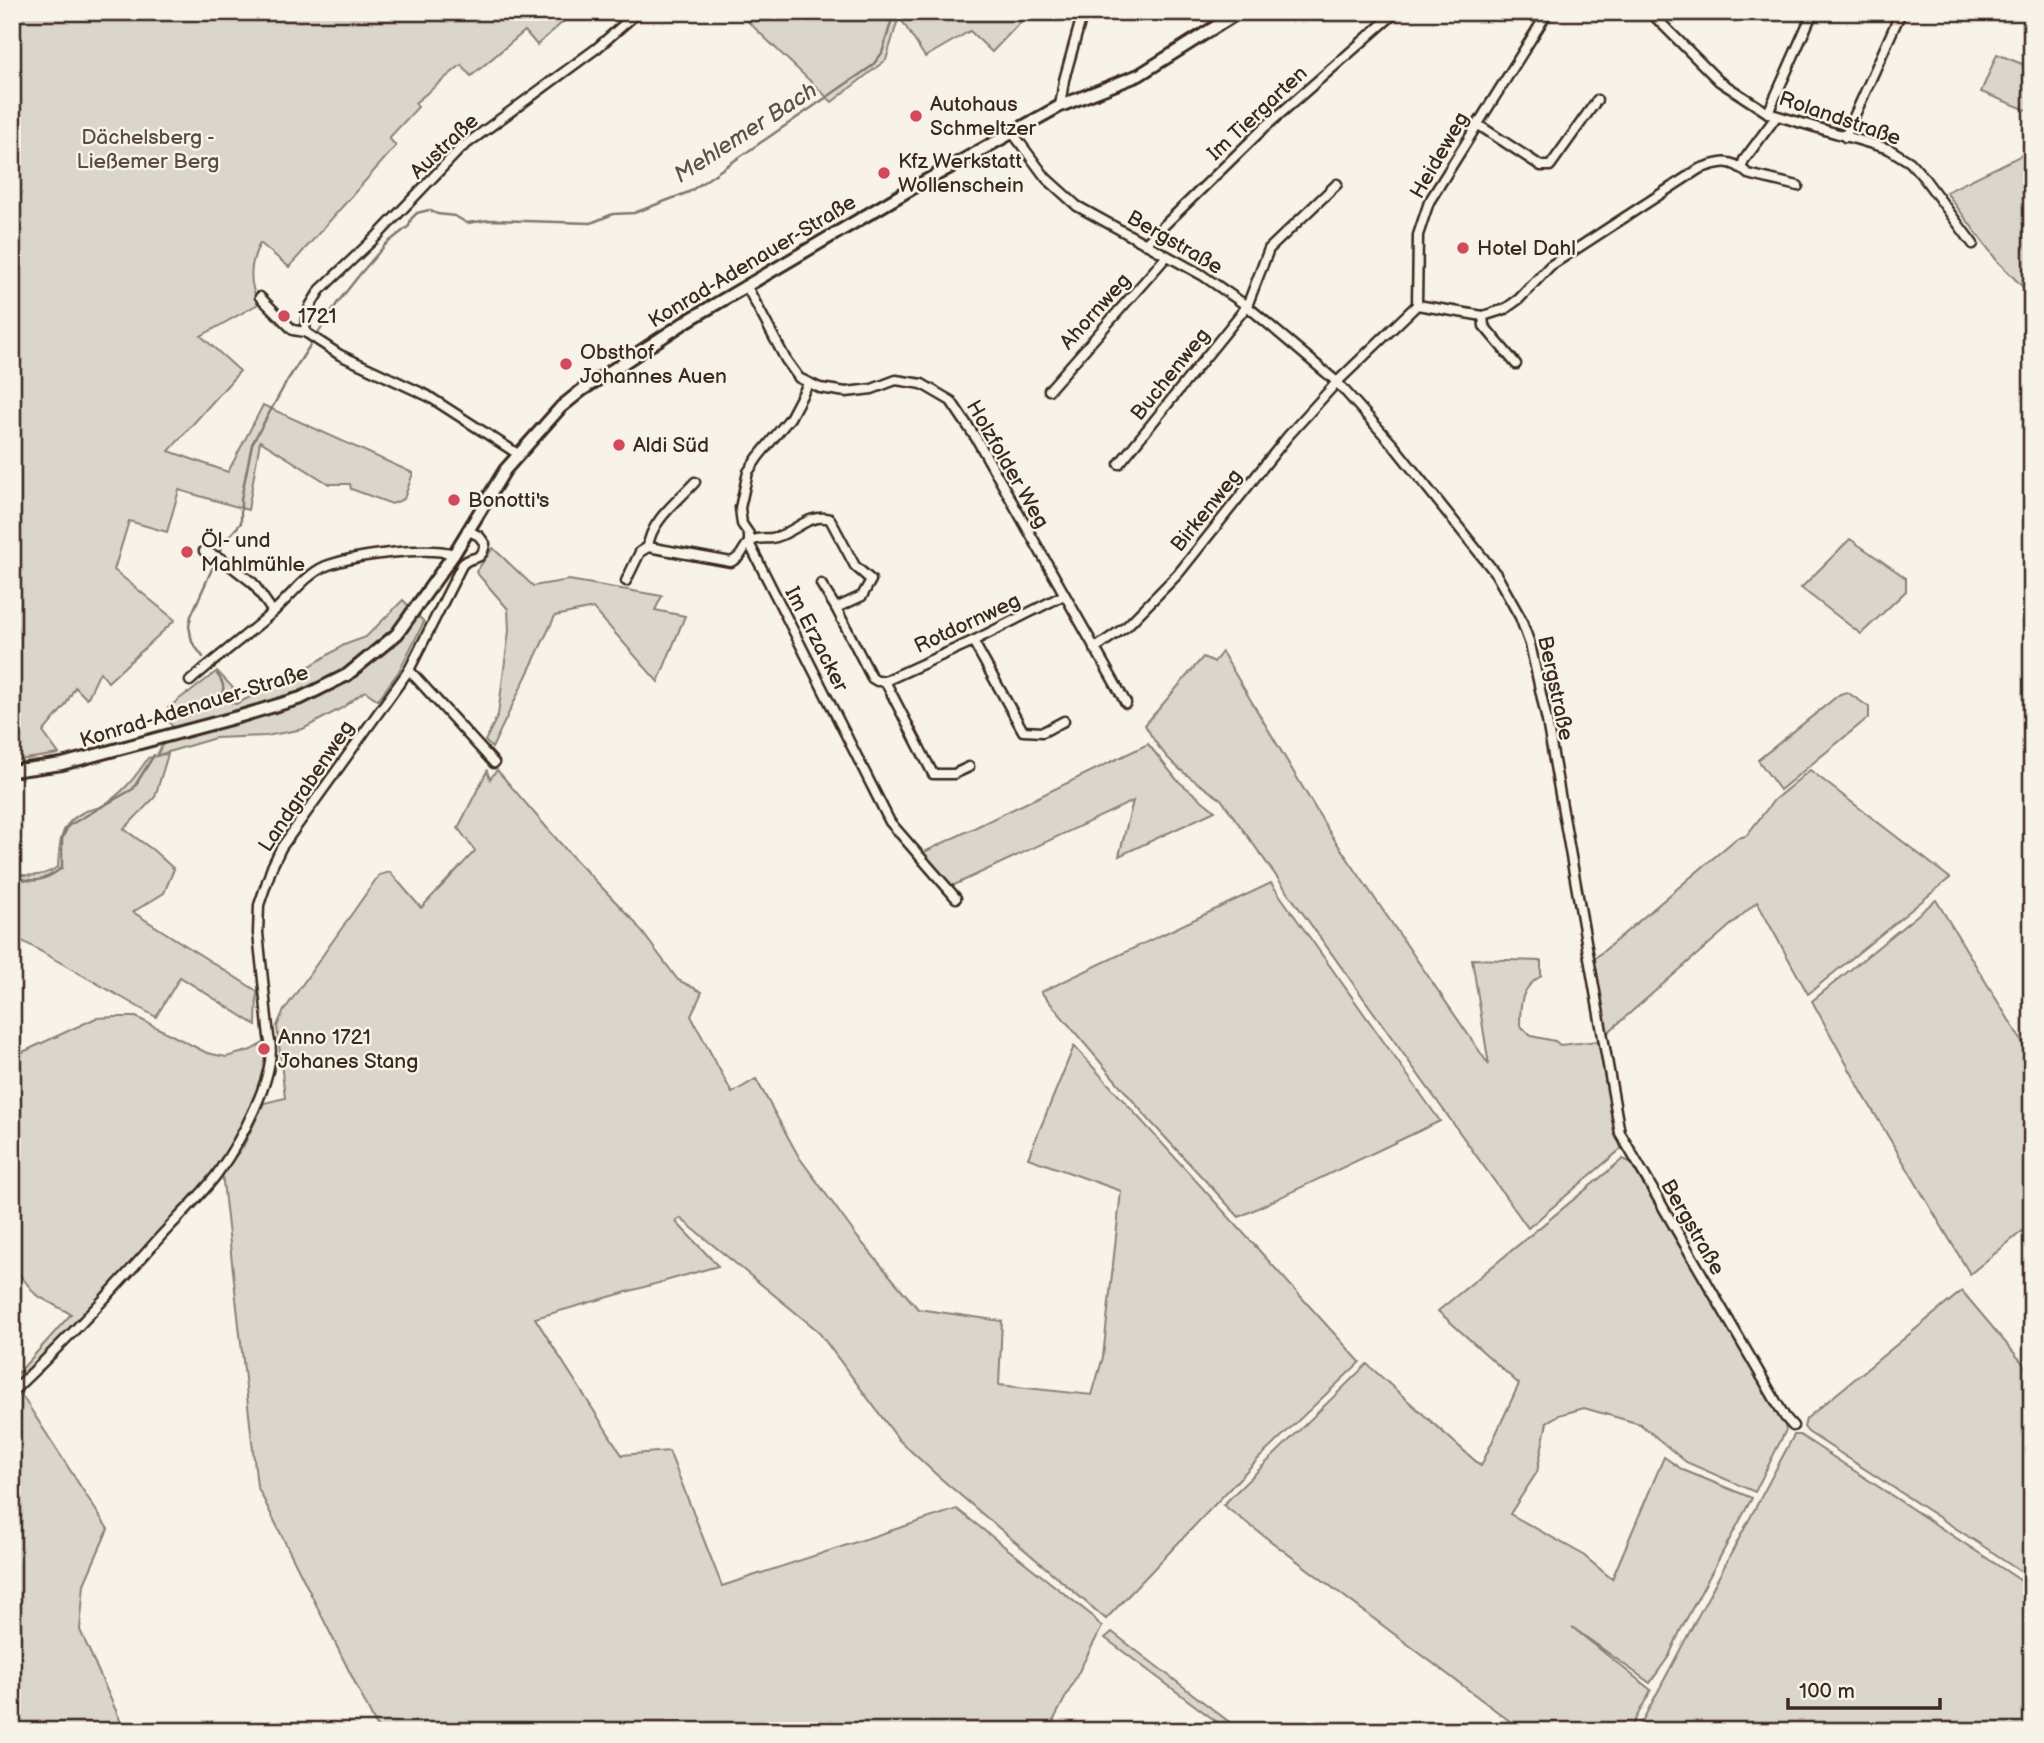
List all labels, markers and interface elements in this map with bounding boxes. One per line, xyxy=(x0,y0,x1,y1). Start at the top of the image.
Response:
street label: Im Tiergarten xyxy=(1202,61,1312,166)
water label: Mehlemer Bach xyxy=(669,76,823,189)
street label: Rolandstraße xyxy=(1776,86,1904,151)
place label: Autohaus Schmeltzer xyxy=(930,92,1037,141)
street label: Austraße xyxy=(405,108,484,184)
marker: Autohaus Schmeltzer xyxy=(908,108,924,124)
street label: Heideweg xyxy=(1405,108,1474,203)
park label: Dächelsberg - Ließemer Berg xyxy=(77,125,219,174)
place label: Kfz Werkstatt Wollenschein xyxy=(898,149,1024,198)
marker: Kfz Werkstatt Wollenschein xyxy=(876,165,892,181)
street label: Konrad-Adenauer-Straße xyxy=(644,190,860,333)
street label: Bergstraße xyxy=(1123,205,1227,280)
place label: Hotel Dahl xyxy=(1477,236,1576,261)
marker: Hotel Dahl xyxy=(1455,240,1471,256)
street label: Ahornweg xyxy=(1055,268,1136,355)
place label: 1721 xyxy=(298,304,337,329)
marker: 1721 xyxy=(276,308,292,324)
street label: Buchenweg xyxy=(1126,323,1215,426)
place label: Obsthof Johannes Auen xyxy=(580,340,727,389)
marker: Obsthof Johannes Auen xyxy=(558,356,574,372)
street label: Holzfolder Weg xyxy=(961,396,1054,533)
place label: Aldi Süd xyxy=(633,433,709,458)
marker: Aldi Süd xyxy=(611,437,627,453)
street label: Birkenweg xyxy=(1165,464,1247,557)
place label: Bonotti's xyxy=(468,488,549,513)
marker: Bonotti's xyxy=(446,492,462,508)
place label: Öl- und Mahlmühle xyxy=(201,528,305,577)
marker: Öl- und Mahlmühle xyxy=(179,544,195,560)
street label: Im Erzacker xyxy=(780,583,854,696)
street label: Rotdornweg xyxy=(910,588,1024,659)
street label: Bergstraße xyxy=(1532,634,1579,743)
street label: Konrad-Adenauer-Straße xyxy=(77,660,311,753)
street label: Landgrabenweg xyxy=(253,716,360,857)
place label: Anno 1721 Johanes Stang xyxy=(278,1025,418,1074)
marker: Anno 1721 Johanes Stang xyxy=(256,1041,272,1057)
street label: Bergstraße xyxy=(1655,1175,1730,1279)
scale bar xyxy=(1788,1666,1941,1710)
text: 100 m xyxy=(1799,1679,1855,1704)

